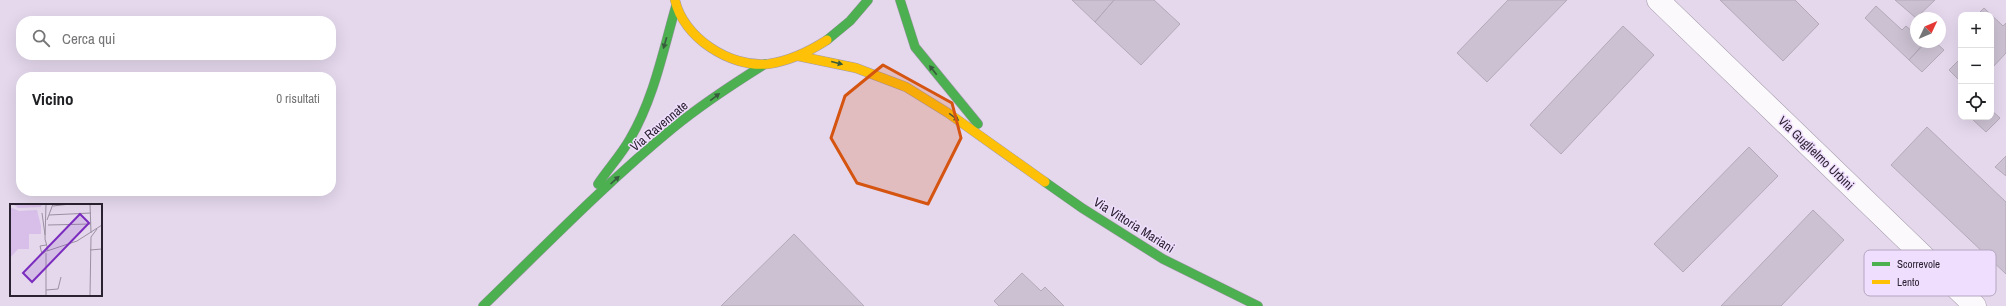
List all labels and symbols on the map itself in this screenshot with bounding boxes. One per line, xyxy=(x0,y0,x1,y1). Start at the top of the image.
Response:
north arrow xyxy=(1910,12,1946,48)
one-way arrow xyxy=(662,37,668,49)
one-way arrow xyxy=(831,60,843,66)
one-way arrow xyxy=(929,65,937,76)
one-way arrow xyxy=(709,93,720,101)
street label: Via Ravennate xyxy=(627,97,691,155)
street label: Via Guglielmo Urbini xyxy=(1774,112,1858,194)
one-way arrow xyxy=(949,113,959,121)
one-way arrow xyxy=(610,176,620,185)
street label: Via Vittoria Mariani xyxy=(1090,193,1178,257)
inset map xyxy=(10,204,102,296)
legend xyxy=(1864,250,1996,296)
text: Scorrevole xyxy=(1897,257,1940,271)
text: Lento xyxy=(1897,275,1920,289)

